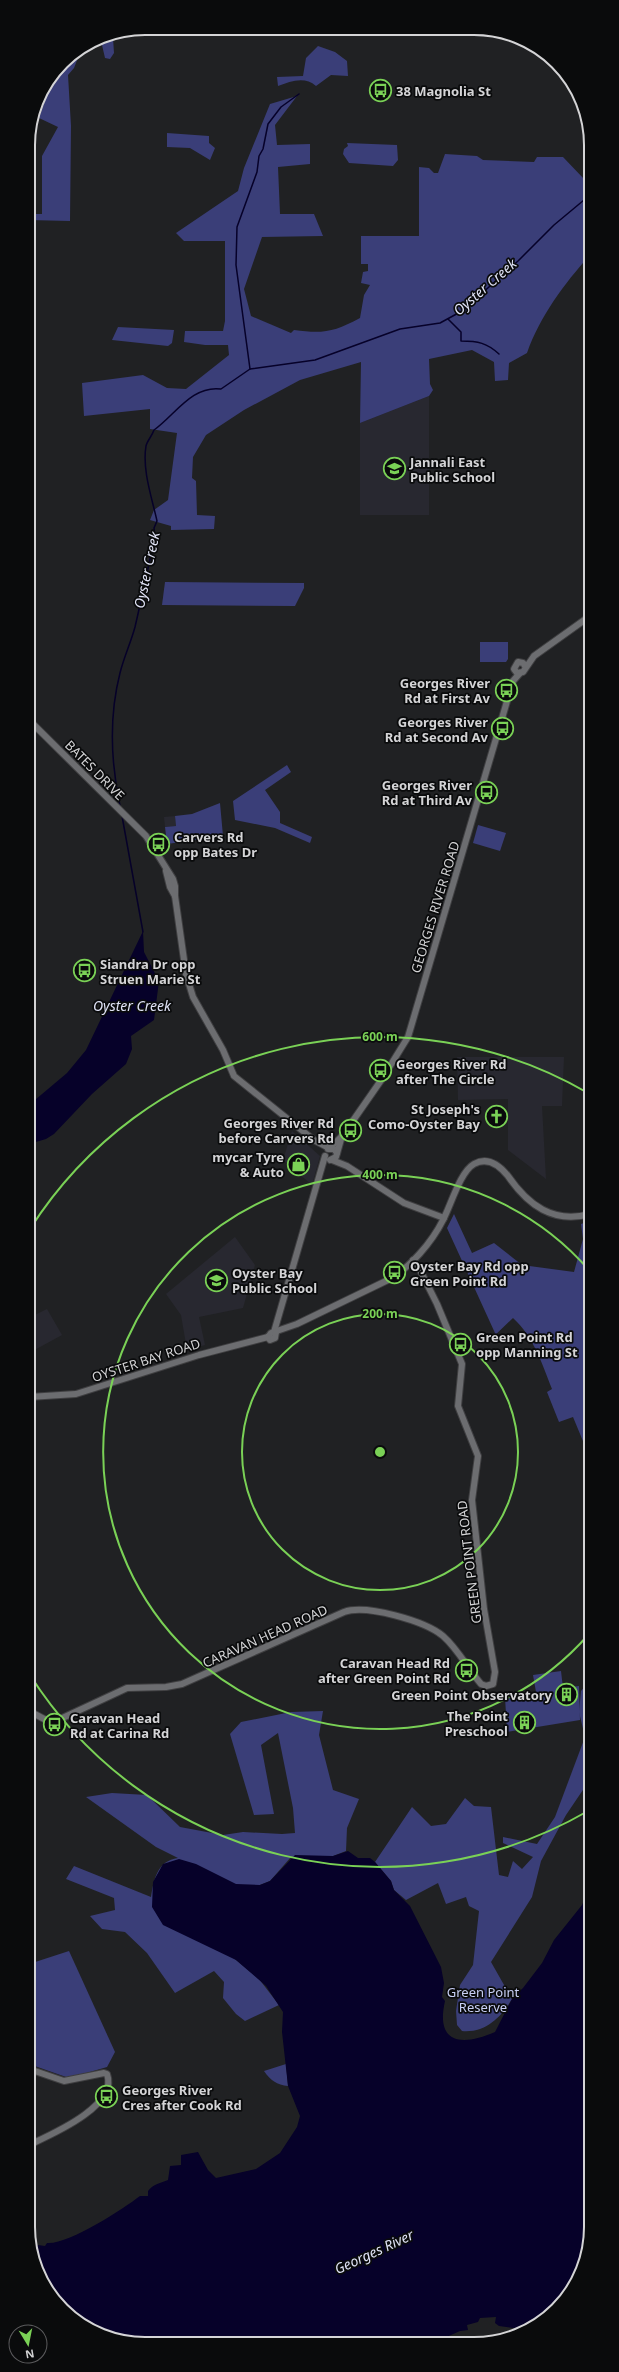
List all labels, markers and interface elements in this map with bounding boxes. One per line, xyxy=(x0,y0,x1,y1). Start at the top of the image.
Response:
bus stop icon: 38 Magnolia St xyxy=(367,78,393,104)
place label: 38 Magnolia St xyxy=(396,82,491,100)
water label: Oyster Creek xyxy=(449,253,521,319)
place label: Jannali East Public School xyxy=(409,453,495,486)
school or university icon: Jannali East Public School xyxy=(381,456,407,482)
water label: Oyster Creek xyxy=(129,529,164,610)
place label: Georges River Rd at First Av xyxy=(400,674,491,707)
bus stop icon: Georges River Rd at First Av xyxy=(493,677,519,703)
place label: Georges River Rd at Second Av xyxy=(385,713,489,746)
bus stop icon: Georges River Rd at Second Av xyxy=(490,716,516,742)
street label: BATES DRIVE xyxy=(61,736,129,804)
place label: Georges River Rd at Third Av xyxy=(382,776,473,809)
bus stop icon: Georges River Rd at Third Av xyxy=(474,779,500,805)
place label: Carvers Rd opp Bates Dr xyxy=(174,828,257,861)
bus stop icon: Carvers Rd opp Bates Dr xyxy=(145,831,171,857)
street label: GEORGES RIVER ROAD xyxy=(406,839,464,975)
place label: Siandra Dr opp Struen Marie St xyxy=(100,955,201,988)
bus stop icon: Siandra Dr opp Struen Marie St xyxy=(71,958,97,984)
water label: Oyster Creek xyxy=(93,996,172,1015)
text: 600 m xyxy=(362,1028,398,1045)
place label: Georges River Rd after The Circle xyxy=(396,1055,506,1088)
bus stop icon: Georges River Rd after The Circle xyxy=(368,1058,394,1084)
place label: St Joseph's Como-Oyster Bay xyxy=(368,1100,481,1133)
church icon: St Joseph's Como-Oyster Bay xyxy=(483,1103,509,1129)
place label: Georges River Rd before Carvers Rd xyxy=(219,1114,334,1147)
bus stop icon: Georges River Rd before Carvers Rd xyxy=(337,1117,363,1143)
place label: mycar Tyre & Auto xyxy=(212,1148,284,1181)
shop icon: mycar Tyre & Auto xyxy=(286,1151,312,1177)
text: 400 m xyxy=(362,1166,398,1183)
place label: Oyster Bay Rd opp Green Point Rd xyxy=(410,1257,529,1290)
bus stop icon: Oyster Bay Rd opp Green Point Rd xyxy=(381,1260,407,1286)
place label: Oyster Bay Public School xyxy=(232,1264,317,1297)
school or university icon: Oyster Bay Public School xyxy=(204,1267,230,1293)
text: 200 m xyxy=(362,1305,398,1322)
place label: Green Point Rd opp Manning St xyxy=(476,1328,578,1361)
bus stop icon: Green Point Rd opp Manning St xyxy=(447,1331,473,1357)
street label: OYSTER BAY ROAD xyxy=(90,1334,202,1386)
centre of rings xyxy=(373,1445,387,1459)
street label: GREEN POINT ROAD xyxy=(453,1499,485,1625)
street label: CARAVAN HEAD ROAD xyxy=(200,1600,330,1672)
place label: Caravan Head Rd after Green Point Rd xyxy=(318,1654,450,1687)
bus stop icon: Caravan Head Rd after Green Point Rd xyxy=(453,1657,479,1683)
building icon: Green Point Observatory xyxy=(554,1682,580,1708)
place label: Green Point Observatory xyxy=(391,1686,553,1704)
place label: The Point Preschool xyxy=(445,1707,508,1740)
place label: Caravan Head Rd at Carina Rd xyxy=(70,1709,169,1742)
building icon: The Point Preschool xyxy=(511,1710,537,1736)
bus stop icon: Caravan Head Rd at Carina Rd xyxy=(42,1712,68,1738)
park label: Green Point Reserve xyxy=(447,1983,520,2016)
place label: Georges River Cres after Cook Rd xyxy=(122,2081,242,2114)
bus stop icon: Georges River Cres after Cook Rd xyxy=(93,2084,119,2110)
water label: Georges River xyxy=(331,2225,417,2278)
north arrow xyxy=(8,2324,48,2364)
text: N xyxy=(24,2346,36,2363)

